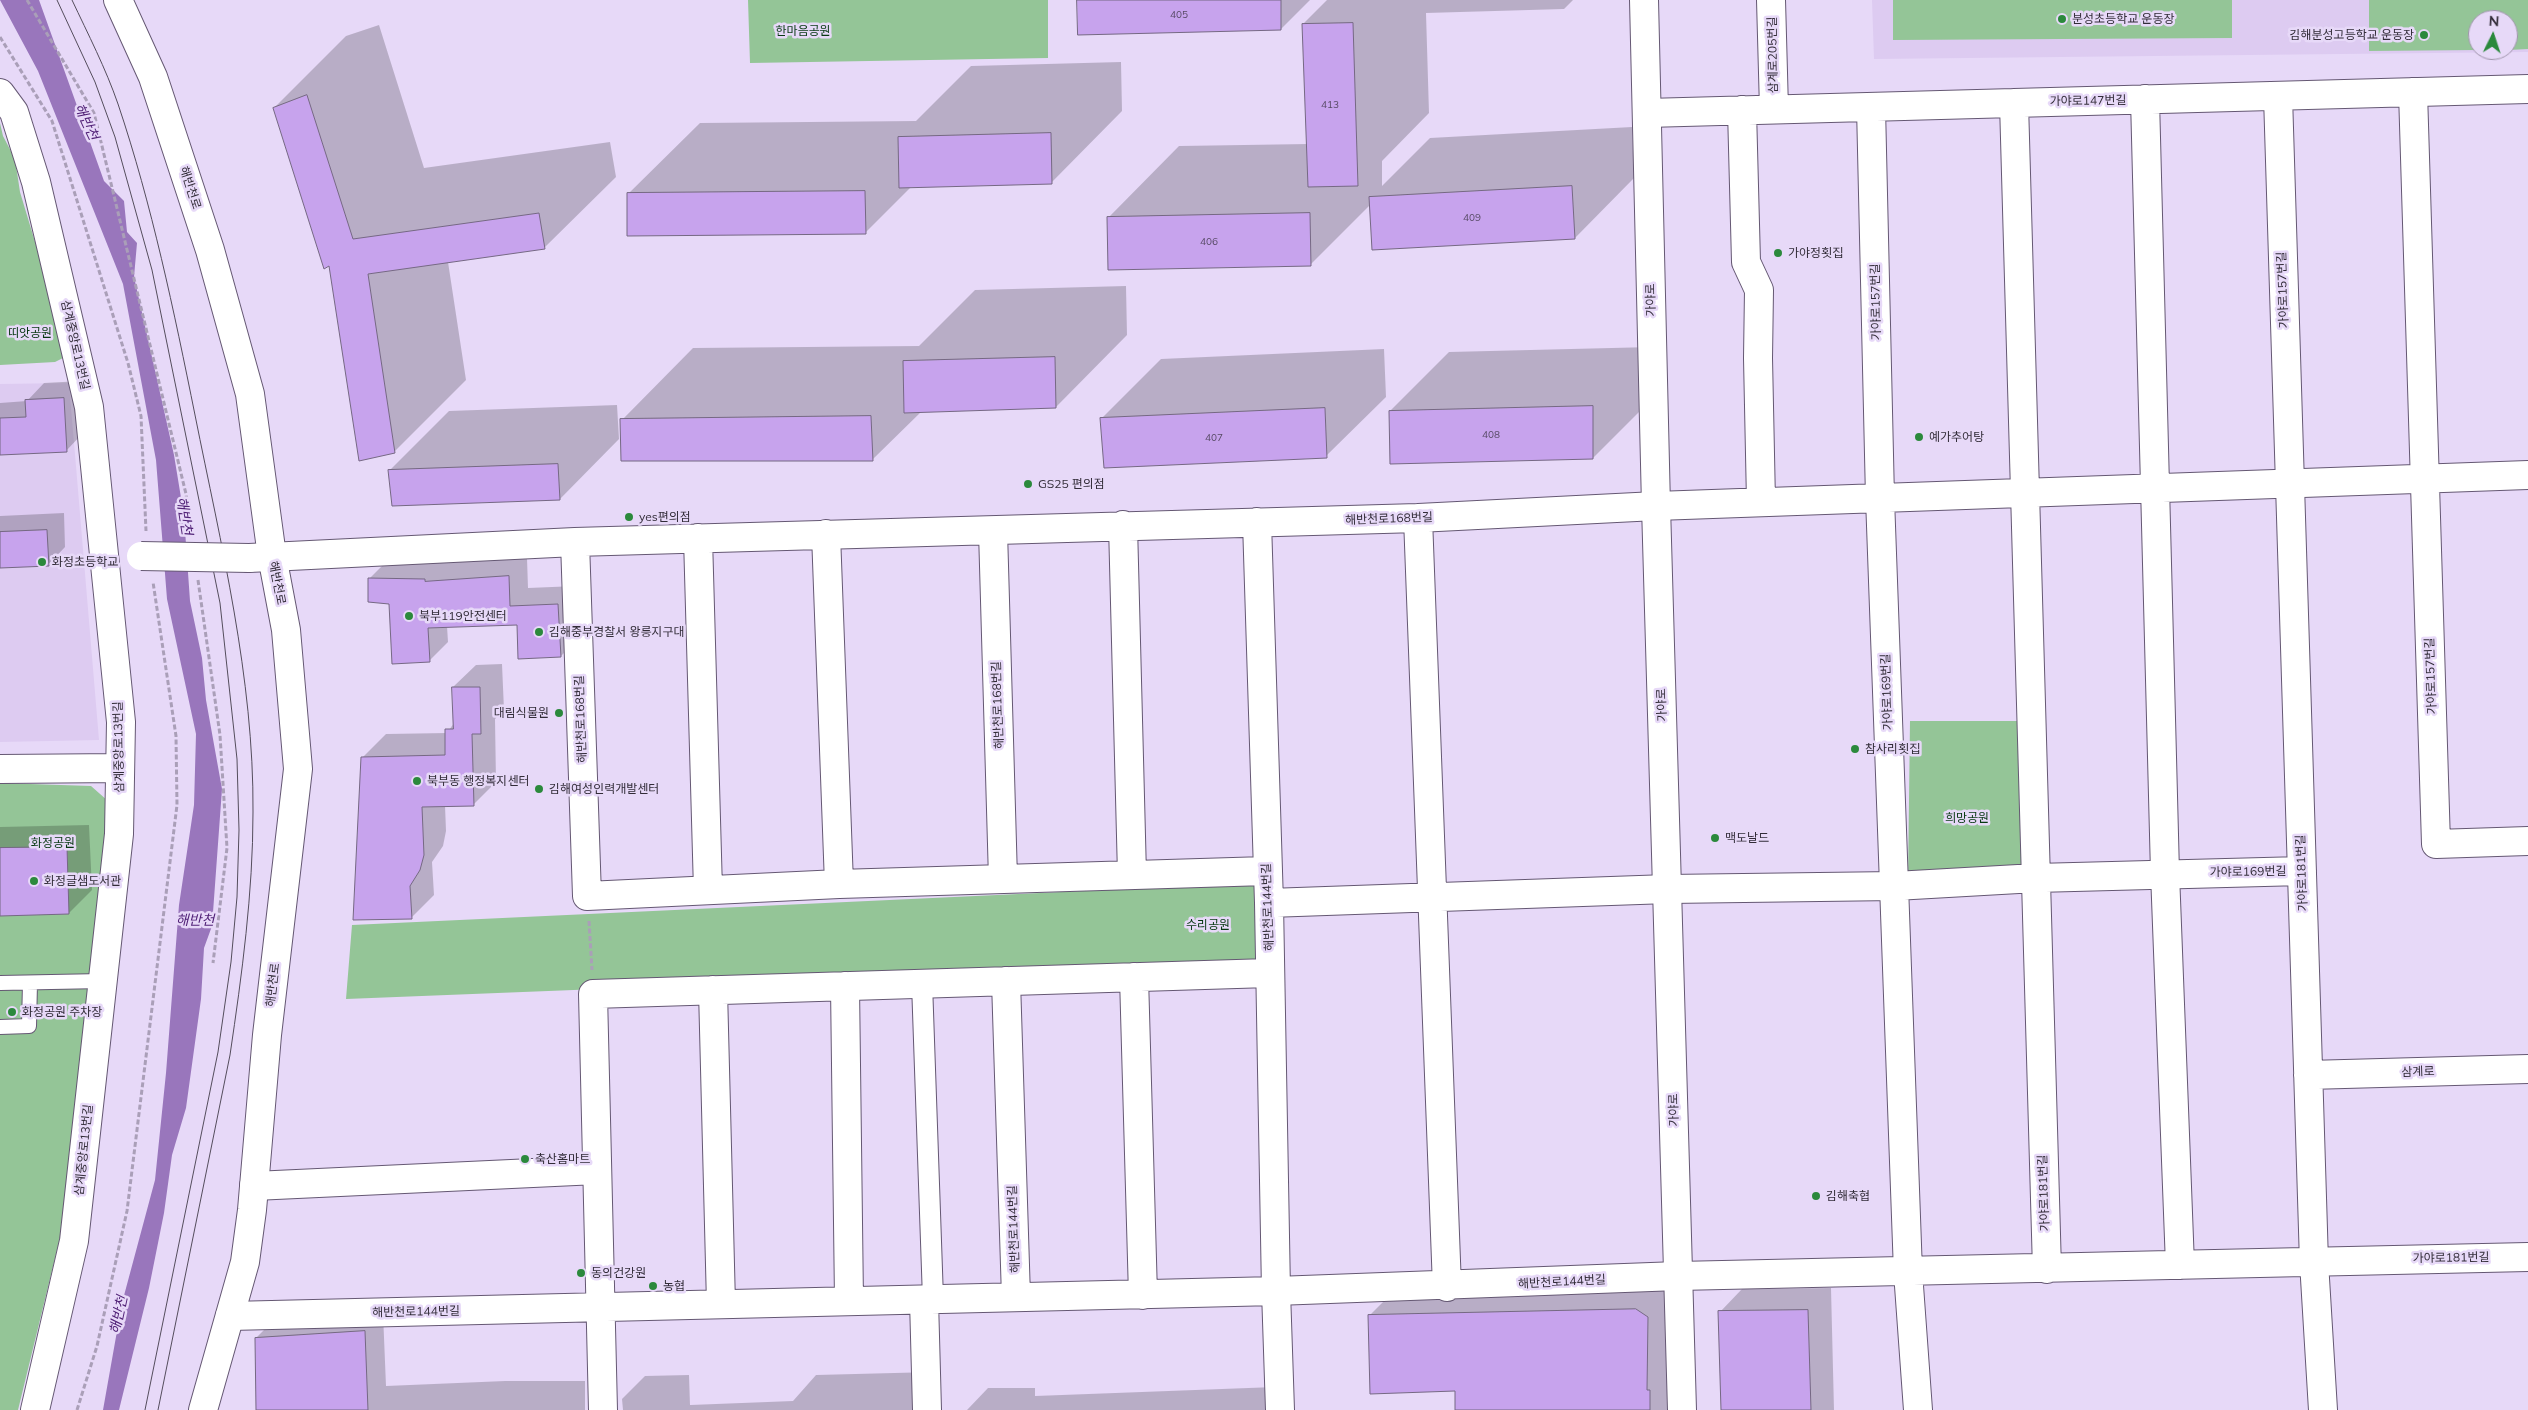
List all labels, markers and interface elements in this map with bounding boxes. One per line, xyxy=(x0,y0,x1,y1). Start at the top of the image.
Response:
house number: 405 xyxy=(1170,9,1188,21)
north arrow xyxy=(2468,10,2518,60)
place label: 분성초등학교 운동장 xyxy=(2072,12,2174,26)
text: N xyxy=(2488,12,2500,30)
marker: 분성초등학교 운동장 xyxy=(2056,13,2068,25)
street label: 삼계로205번길 xyxy=(1765,16,1781,94)
park label: 한마음공원 xyxy=(775,24,831,38)
place label: 김해분성고등학교 운동장 xyxy=(2289,28,2414,42)
marker: 김해분성고등학교 운동장 xyxy=(2418,29,2430,41)
street label: 가야로147번길 xyxy=(2049,93,2127,109)
house number: 413 xyxy=(1321,99,1339,111)
water label: 해반천 xyxy=(70,101,102,143)
street label: 해반천로 xyxy=(176,165,204,211)
house number: 409 xyxy=(1463,212,1481,224)
house number: 406 xyxy=(1200,236,1218,248)
place label: 가야정횟집 xyxy=(1788,246,1843,260)
marker: 가야정횟집 xyxy=(1772,247,1784,259)
street label: 가야로157번길 xyxy=(2274,251,2292,329)
street label: 가야로157번길 xyxy=(1868,263,1884,341)
street label: 가야로 xyxy=(1644,283,1658,317)
street label: 삼계중앙로13번길 xyxy=(58,299,92,391)
park label: 띠앗공원 xyxy=(8,326,52,340)
house number: 408 xyxy=(1482,429,1500,441)
place label: 예가추어탕 xyxy=(1929,430,1984,444)
marker: 예가추어탕 xyxy=(1913,431,1925,443)
house number: 407 xyxy=(1205,432,1223,444)
place label: GS25 편의점 xyxy=(1038,477,1105,491)
marker: GS25 편의점 xyxy=(1022,478,1034,490)
water label: 해반천 xyxy=(173,496,195,536)
place label: yes편의점 xyxy=(639,510,691,524)
street label: 해반천로168번길 xyxy=(1345,510,1433,528)
marker: yes편의점 xyxy=(623,511,635,523)
place label: 화정초등학교 xyxy=(52,555,118,569)
marker: 화정초등학교 xyxy=(36,556,48,568)
street label: 해반천로 xyxy=(266,560,288,606)
place label: 북부119안전센터 xyxy=(419,609,507,623)
marker: 북부119안전센터 xyxy=(403,610,415,622)
place label: 김해중부경찰서 왕릉지구대 xyxy=(549,625,685,639)
marker: 김해중부경찰서 왕릉지구대 xyxy=(533,626,545,638)
street label: 가야로157번길 xyxy=(2422,637,2440,715)
street label: 가야로169번길 xyxy=(1878,653,1896,731)
street label: 해반천로168번길 xyxy=(989,661,1007,749)
street label: 해반천로168번길 xyxy=(572,675,590,763)
street label: 가야로 xyxy=(1654,688,1670,722)
street label: 삼계중앙로13번길 xyxy=(111,701,127,793)
place label: 대림식물원 xyxy=(494,706,549,720)
marker: 대림식물원 xyxy=(553,707,565,719)
place label: 참사리횟집 xyxy=(1865,742,1920,756)
marker: 참사리횟집 xyxy=(1849,743,1861,755)
place label: 북부동 행정복지센터 xyxy=(427,774,529,788)
marker: 북부동 행정복지센터 xyxy=(411,775,423,787)
place label: 김해여성인력개발센터 xyxy=(549,782,659,796)
marker: 김해여성인력개발센터 xyxy=(533,783,545,795)
park label: 희망공원 xyxy=(1945,811,1989,825)
place label: 맥도날드 xyxy=(1725,831,1769,845)
marker: 맥도날드 xyxy=(1709,832,1721,844)
street label: 가야로181번길 xyxy=(2293,834,2311,912)
park label: 화정공원 xyxy=(31,836,75,850)
street label: 해반천로144번길 xyxy=(1259,863,1277,951)
street label: 가야로169번길 xyxy=(2209,864,2287,880)
place label: 화정글샘도서관 xyxy=(44,874,121,888)
marker: 화정글샘도서관 xyxy=(28,875,40,887)
water label: 해반천 xyxy=(176,913,214,929)
park label: 수리공원 xyxy=(1186,918,1230,932)
street label: 해반천로 xyxy=(263,962,283,1008)
place label: 화정공원 주차장 xyxy=(22,1005,102,1019)
marker: 화정공원 주차장 xyxy=(6,1006,18,1018)
street label: 삼계로 xyxy=(2401,1064,2435,1080)
street label: 가야로 xyxy=(1667,1093,1681,1127)
street label: 삼계중앙로13번길 xyxy=(72,1104,96,1196)
place label: 축산홈마트 xyxy=(535,1152,590,1166)
marker: 축산홈마트 xyxy=(519,1153,531,1165)
street label: 가야로181번길 xyxy=(2035,1154,2053,1232)
street label: 해반천로144번길 xyxy=(1005,1185,1023,1273)
place label: 김해축협 xyxy=(1826,1189,1870,1203)
marker: 김해축협 xyxy=(1810,1190,1822,1202)
street label: 가야로181번길 xyxy=(2412,1250,2490,1266)
place label: 동의건강원 xyxy=(591,1266,646,1280)
marker: 동의건강원 xyxy=(575,1267,587,1279)
street label: 해반천로144번길 xyxy=(1518,1273,1606,1291)
place label: 농협 xyxy=(663,1279,685,1293)
marker: 농협 xyxy=(647,1280,659,1292)
water label: 해반천 xyxy=(107,1294,131,1336)
street label: 해반천로144번길 xyxy=(372,1304,460,1320)

